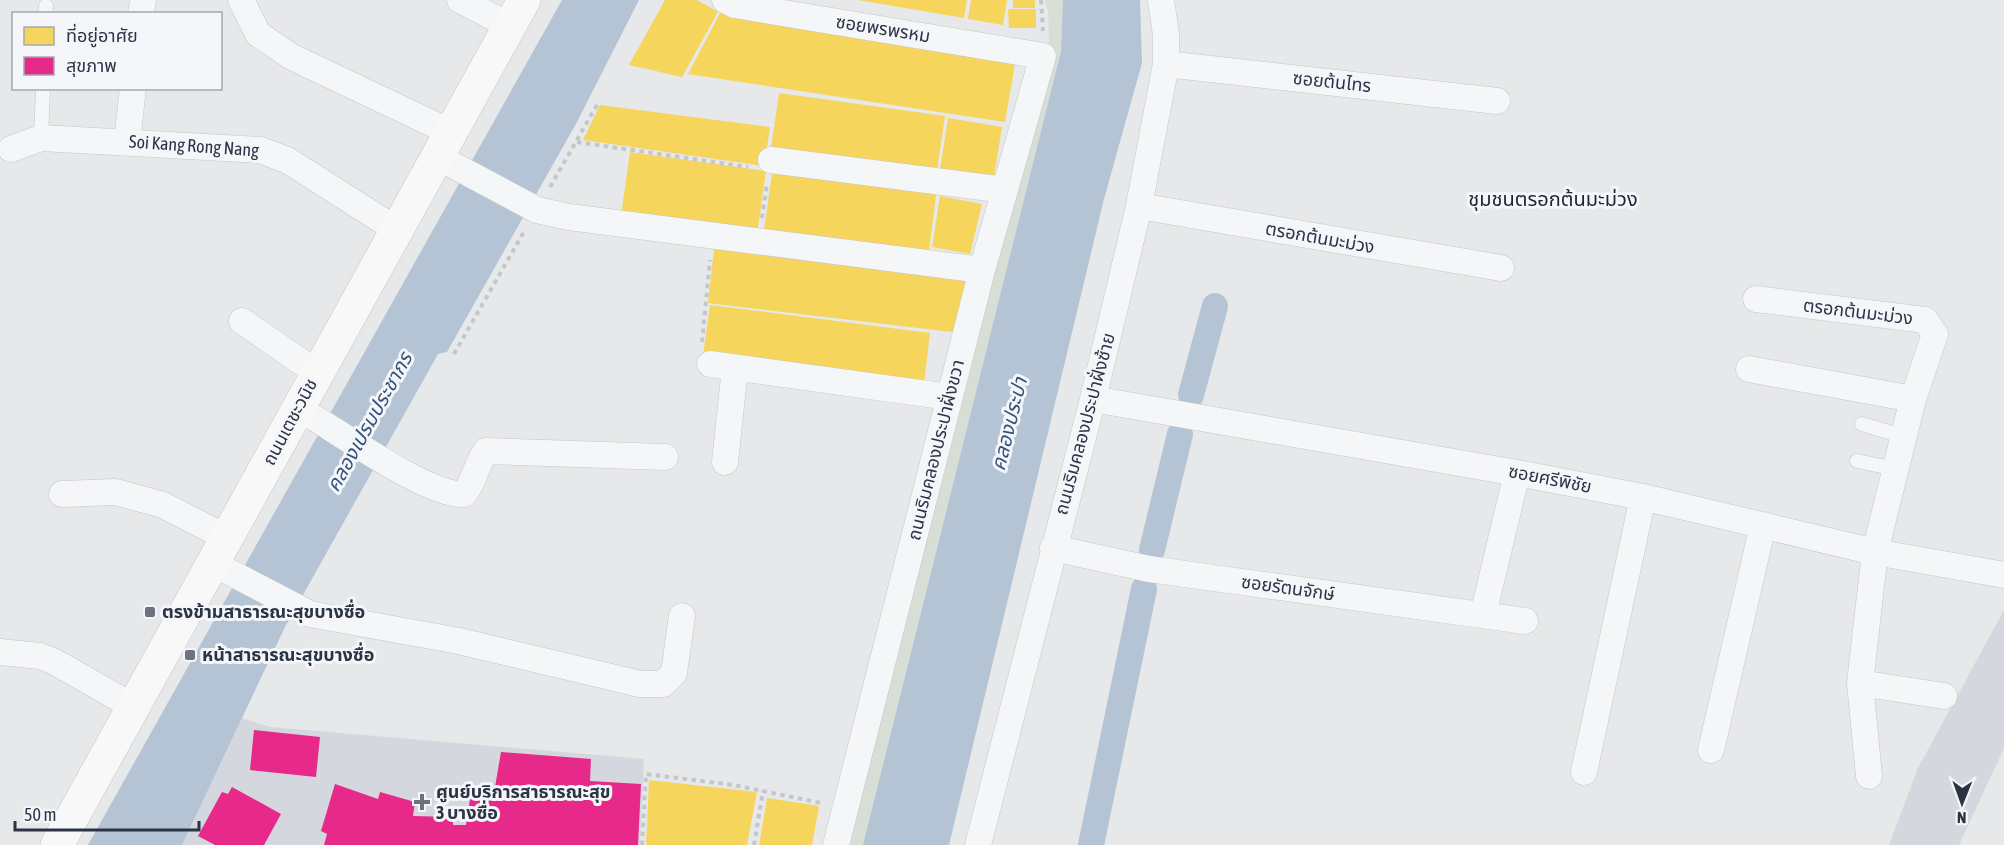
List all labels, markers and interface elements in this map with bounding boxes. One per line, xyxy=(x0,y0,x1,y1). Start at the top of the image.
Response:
street label: ซอยพรพรหม xyxy=(834,11,932,46)
legend xyxy=(12,12,222,90)
text: ที่อยู่อาศัย xyxy=(66,23,138,48)
text: สุขภาพ xyxy=(66,55,117,77)
street label: ซอยต้นไทร xyxy=(1292,67,1373,96)
street label: Soi Kang Rong Nang xyxy=(128,130,260,161)
district label: ชุมชนตรอกต้นมะม่วง xyxy=(1468,187,1638,211)
street label: ตรอกต้นมะม่วง xyxy=(1264,218,1376,257)
street label: ตรอกต้นมะม่วง xyxy=(1802,294,1914,329)
street label: ถนนริมคลองประปาฝั่งซ้าย xyxy=(1049,330,1119,517)
water label: คลองเปรมประชากร xyxy=(321,347,417,495)
street label: ถนนริมคลองประปาฝั่งขวา xyxy=(902,357,968,542)
water label: คลองประปา xyxy=(986,374,1031,473)
street label: ถนนเตชะวนิช xyxy=(258,375,321,469)
street label: ซอยศรีพิชัย xyxy=(1507,460,1593,497)
street label: ซอยรัตนจักษ์ xyxy=(1240,571,1336,604)
place label: ตรงข้ามสาธารณะสุขบางซื่อ xyxy=(162,599,365,623)
marker: ตรงข้ามสาธารณะสุขบางซื่อ xyxy=(143,605,157,619)
place label: หน้าสาธารณะสุขบางซื่อ xyxy=(202,642,374,666)
marker: หน้าสาธารณะสุขบางซื่อ xyxy=(183,648,197,662)
north arrow xyxy=(1932,773,1992,833)
place label: ศูนย์บริการสาธารณะสุข 3 บางซื่อ xyxy=(436,781,611,823)
marker: ศูนย์บริการสาธารณะสุข 3 บางซื่อ xyxy=(413,793,431,811)
scale bar xyxy=(15,794,200,832)
text: 50 m xyxy=(24,804,56,825)
text: N xyxy=(1957,809,1967,827)

